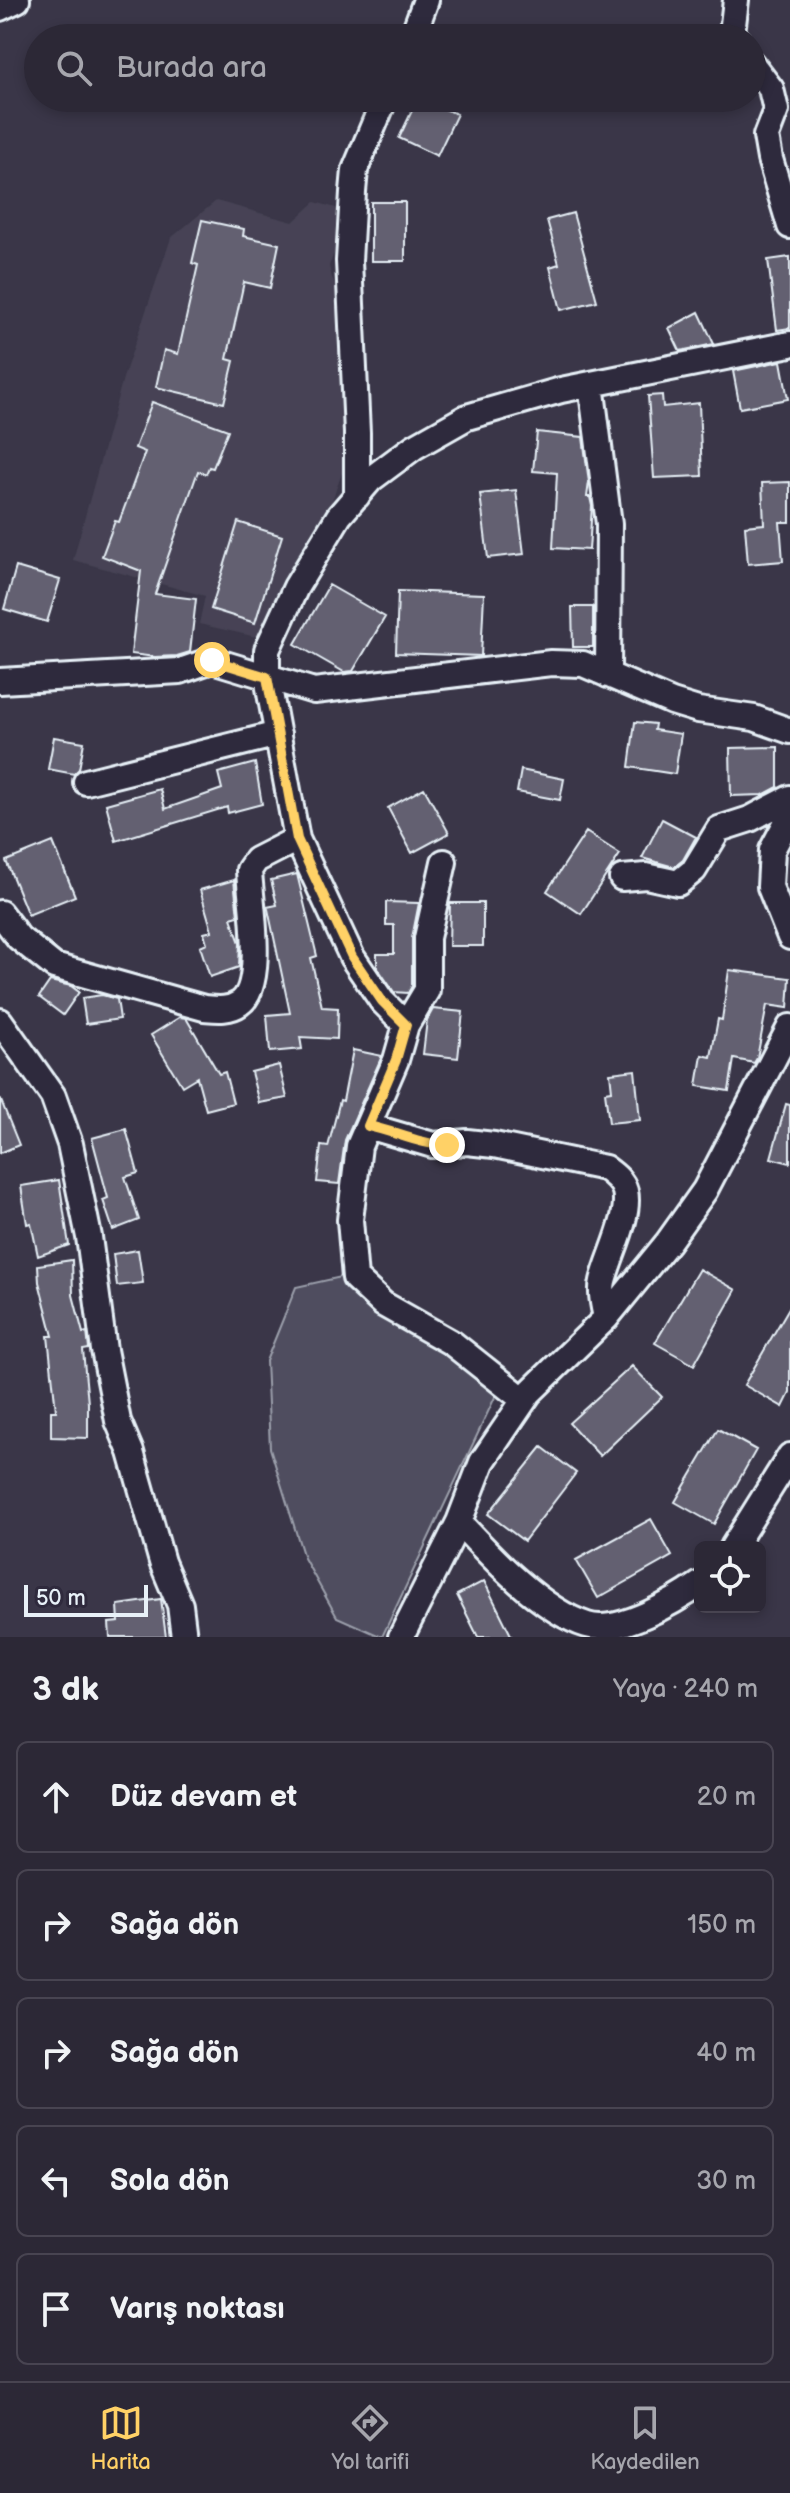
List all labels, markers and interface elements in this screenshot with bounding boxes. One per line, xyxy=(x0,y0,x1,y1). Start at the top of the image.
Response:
search box xyxy=(24,24,766,112)
icon: search xyxy=(52,46,96,90)
text: Burada ara xyxy=(116,50,267,86)
route start xyxy=(194,642,230,678)
route end xyxy=(429,1127,465,1163)
map controls xyxy=(694,1541,766,1613)
button: locate xyxy=(694,1541,766,1613)
scale bar xyxy=(24,1581,148,1617)
text: 50 m xyxy=(36,1585,86,1612)
text: 3 dk xyxy=(32,1669,99,1710)
text: Yaya · 240 m xyxy=(613,1674,758,1705)
icon: ahead xyxy=(34,1775,78,1819)
text: Düz devam et xyxy=(110,1779,297,1815)
text: 20 m xyxy=(697,1782,756,1813)
icon: right xyxy=(34,1903,78,1947)
text: Sağa dön xyxy=(110,1907,239,1943)
text: 150 m xyxy=(687,1910,756,1941)
icon: right xyxy=(34,2031,78,2075)
text: Sağa dön xyxy=(110,2035,239,2071)
text: 40 m xyxy=(696,2038,756,2069)
icon: left xyxy=(34,2159,78,2203)
text: Sola dön xyxy=(110,2163,230,2199)
text: 30 m xyxy=(696,2166,756,2197)
icon: arrive xyxy=(34,2287,78,2331)
text: Varış noktası xyxy=(110,2291,285,2327)
tab: Harita xyxy=(90,2401,151,2476)
tab: Yol tarifi xyxy=(331,2401,409,2476)
tab: Kaydedilen xyxy=(590,2401,700,2476)

